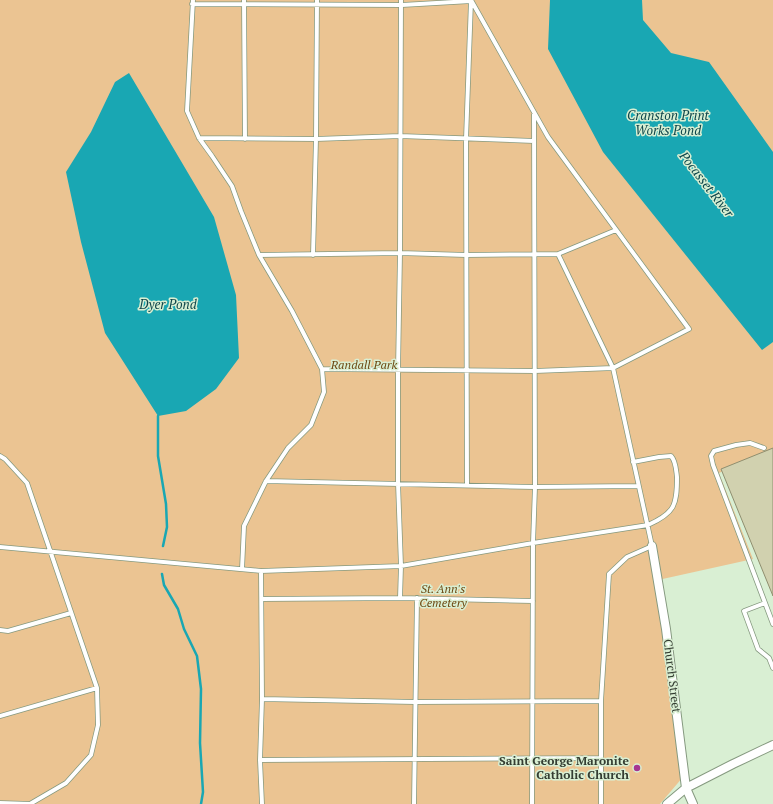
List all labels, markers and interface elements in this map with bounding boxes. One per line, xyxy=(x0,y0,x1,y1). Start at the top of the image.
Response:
water label: Cranston Print Works Pond xyxy=(627,106,710,139)
water label: Pocasset River xyxy=(675,146,739,222)
water label: Dyer Pond xyxy=(138,295,198,313)
park label: Randall Park xyxy=(330,357,397,372)
park label: St. Ann's Cemetery xyxy=(419,581,467,610)
street label: Church Street xyxy=(661,638,685,714)
place label: Saint George Maronite Catholic Church xyxy=(499,753,630,782)
marker: Saint George Maronite Catholic Church xyxy=(632,763,642,773)

